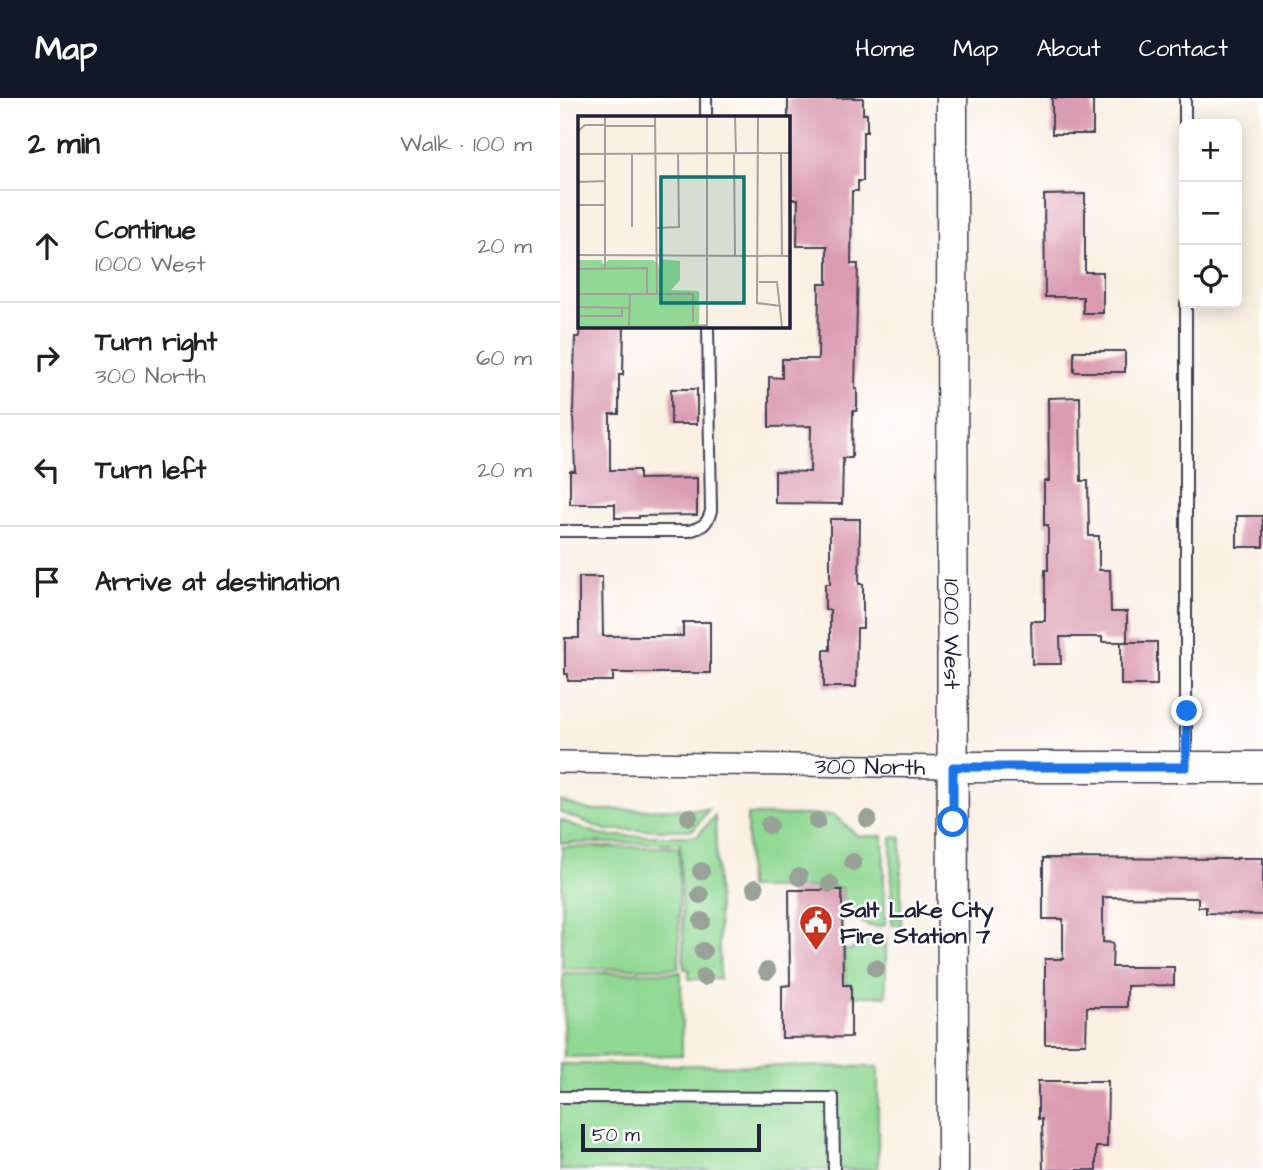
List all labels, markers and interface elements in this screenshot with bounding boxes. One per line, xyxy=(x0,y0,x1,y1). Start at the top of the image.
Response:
text: Map xyxy=(35,26,97,72)
text: Home xyxy=(855,32,915,66)
text: Map xyxy=(953,32,998,66)
text: About xyxy=(1036,32,1101,66)
text: Contact xyxy=(1139,32,1228,66)
inset map xyxy=(578,116,789,327)
map controls xyxy=(1179,119,1242,308)
button: + xyxy=(1179,119,1242,182)
text: 2 min xyxy=(28,123,100,165)
text: Walk · 100 m xyxy=(400,128,532,160)
button: − xyxy=(1179,182,1242,245)
text: Continue xyxy=(95,212,196,248)
icon: ahead xyxy=(28,227,66,265)
text: 20 m xyxy=(477,230,532,262)
button: locate xyxy=(1179,245,1242,308)
text: 1000 West xyxy=(95,248,206,280)
text: Turn right xyxy=(95,324,217,360)
icon: right xyxy=(28,339,66,377)
text: 60 m xyxy=(476,342,532,374)
text: 300 North xyxy=(95,360,206,392)
icon: left xyxy=(28,451,66,489)
text: Turn left xyxy=(95,452,206,488)
text: 20 m xyxy=(477,454,532,486)
icon: arrive xyxy=(28,563,66,601)
text: Arrive at destination xyxy=(95,564,340,600)
street label: 1000 West xyxy=(935,579,968,690)
route end xyxy=(1171,695,1202,726)
street label: 300 North xyxy=(814,750,926,784)
route start xyxy=(937,806,968,837)
place label: Salt Lake City Fire Station 7 xyxy=(839,894,994,952)
public building icon: Salt Lake City Fire Station 7 xyxy=(797,903,835,952)
scale bar xyxy=(581,1121,761,1153)
text: 50 m xyxy=(592,1122,640,1149)

